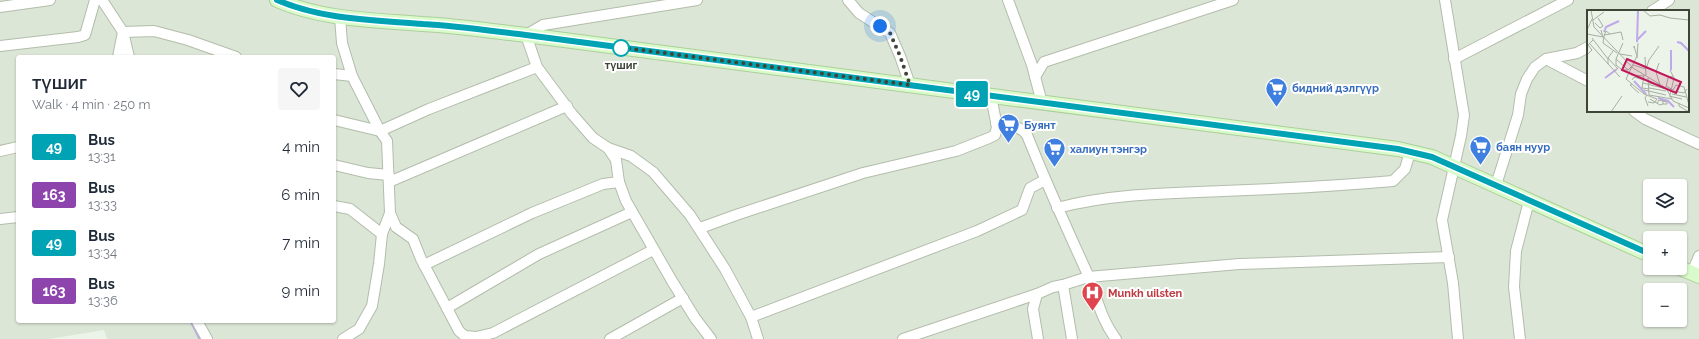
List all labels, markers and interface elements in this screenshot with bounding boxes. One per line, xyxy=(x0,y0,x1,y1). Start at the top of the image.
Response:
inset map xyxy=(1587,10,1689,112)
your location xyxy=(870,16,890,36)
marker: түшиг xyxy=(612,39,630,57)
place label: түшиг xyxy=(605,59,638,72)
button: heart xyxy=(278,68,320,110)
text: түшиг xyxy=(32,71,87,93)
supermarket icon: бидний дэлгүүр xyxy=(1264,75,1290,108)
line badge: 49 xyxy=(954,81,990,107)
place label: бидний дэлгүүр xyxy=(1292,82,1379,95)
text: 49 xyxy=(964,86,980,102)
text: Walk · 4 min · 250 m xyxy=(32,97,150,112)
supermarket icon: Буянт xyxy=(996,112,1022,145)
place label: Буянт xyxy=(1024,119,1056,132)
text: Bus xyxy=(88,131,115,149)
supermarket icon: баян нуур xyxy=(1467,134,1493,167)
supermarket icon: халиун тэнгэр xyxy=(1042,136,1068,169)
text: 4 min xyxy=(282,138,320,156)
text: 49 xyxy=(46,139,62,155)
place label: баян нуур xyxy=(1496,141,1550,154)
place label: халиун тэнгэр xyxy=(1070,143,1147,156)
text: 13:31 xyxy=(88,149,115,164)
text: Bus xyxy=(88,179,115,197)
map controls xyxy=(1643,179,1687,327)
button: layers xyxy=(1643,179,1687,223)
text: 6 min xyxy=(281,186,320,204)
text: 163 xyxy=(42,187,66,203)
text: 13:33 xyxy=(88,197,117,212)
text: Bus xyxy=(88,227,115,245)
button: + xyxy=(1643,231,1687,275)
text: 7 min xyxy=(282,234,320,252)
text: 49 xyxy=(46,235,62,251)
text: 13:34 xyxy=(88,245,117,260)
text: Bus xyxy=(88,275,115,293)
hospital icon: Munkh uilsten xyxy=(1079,280,1105,313)
text: 9 min xyxy=(282,282,320,300)
text: 163 xyxy=(42,283,66,299)
button: − xyxy=(1643,283,1687,327)
place label: Munkh uilsten xyxy=(1108,287,1183,300)
text: 13:36 xyxy=(88,293,118,308)

